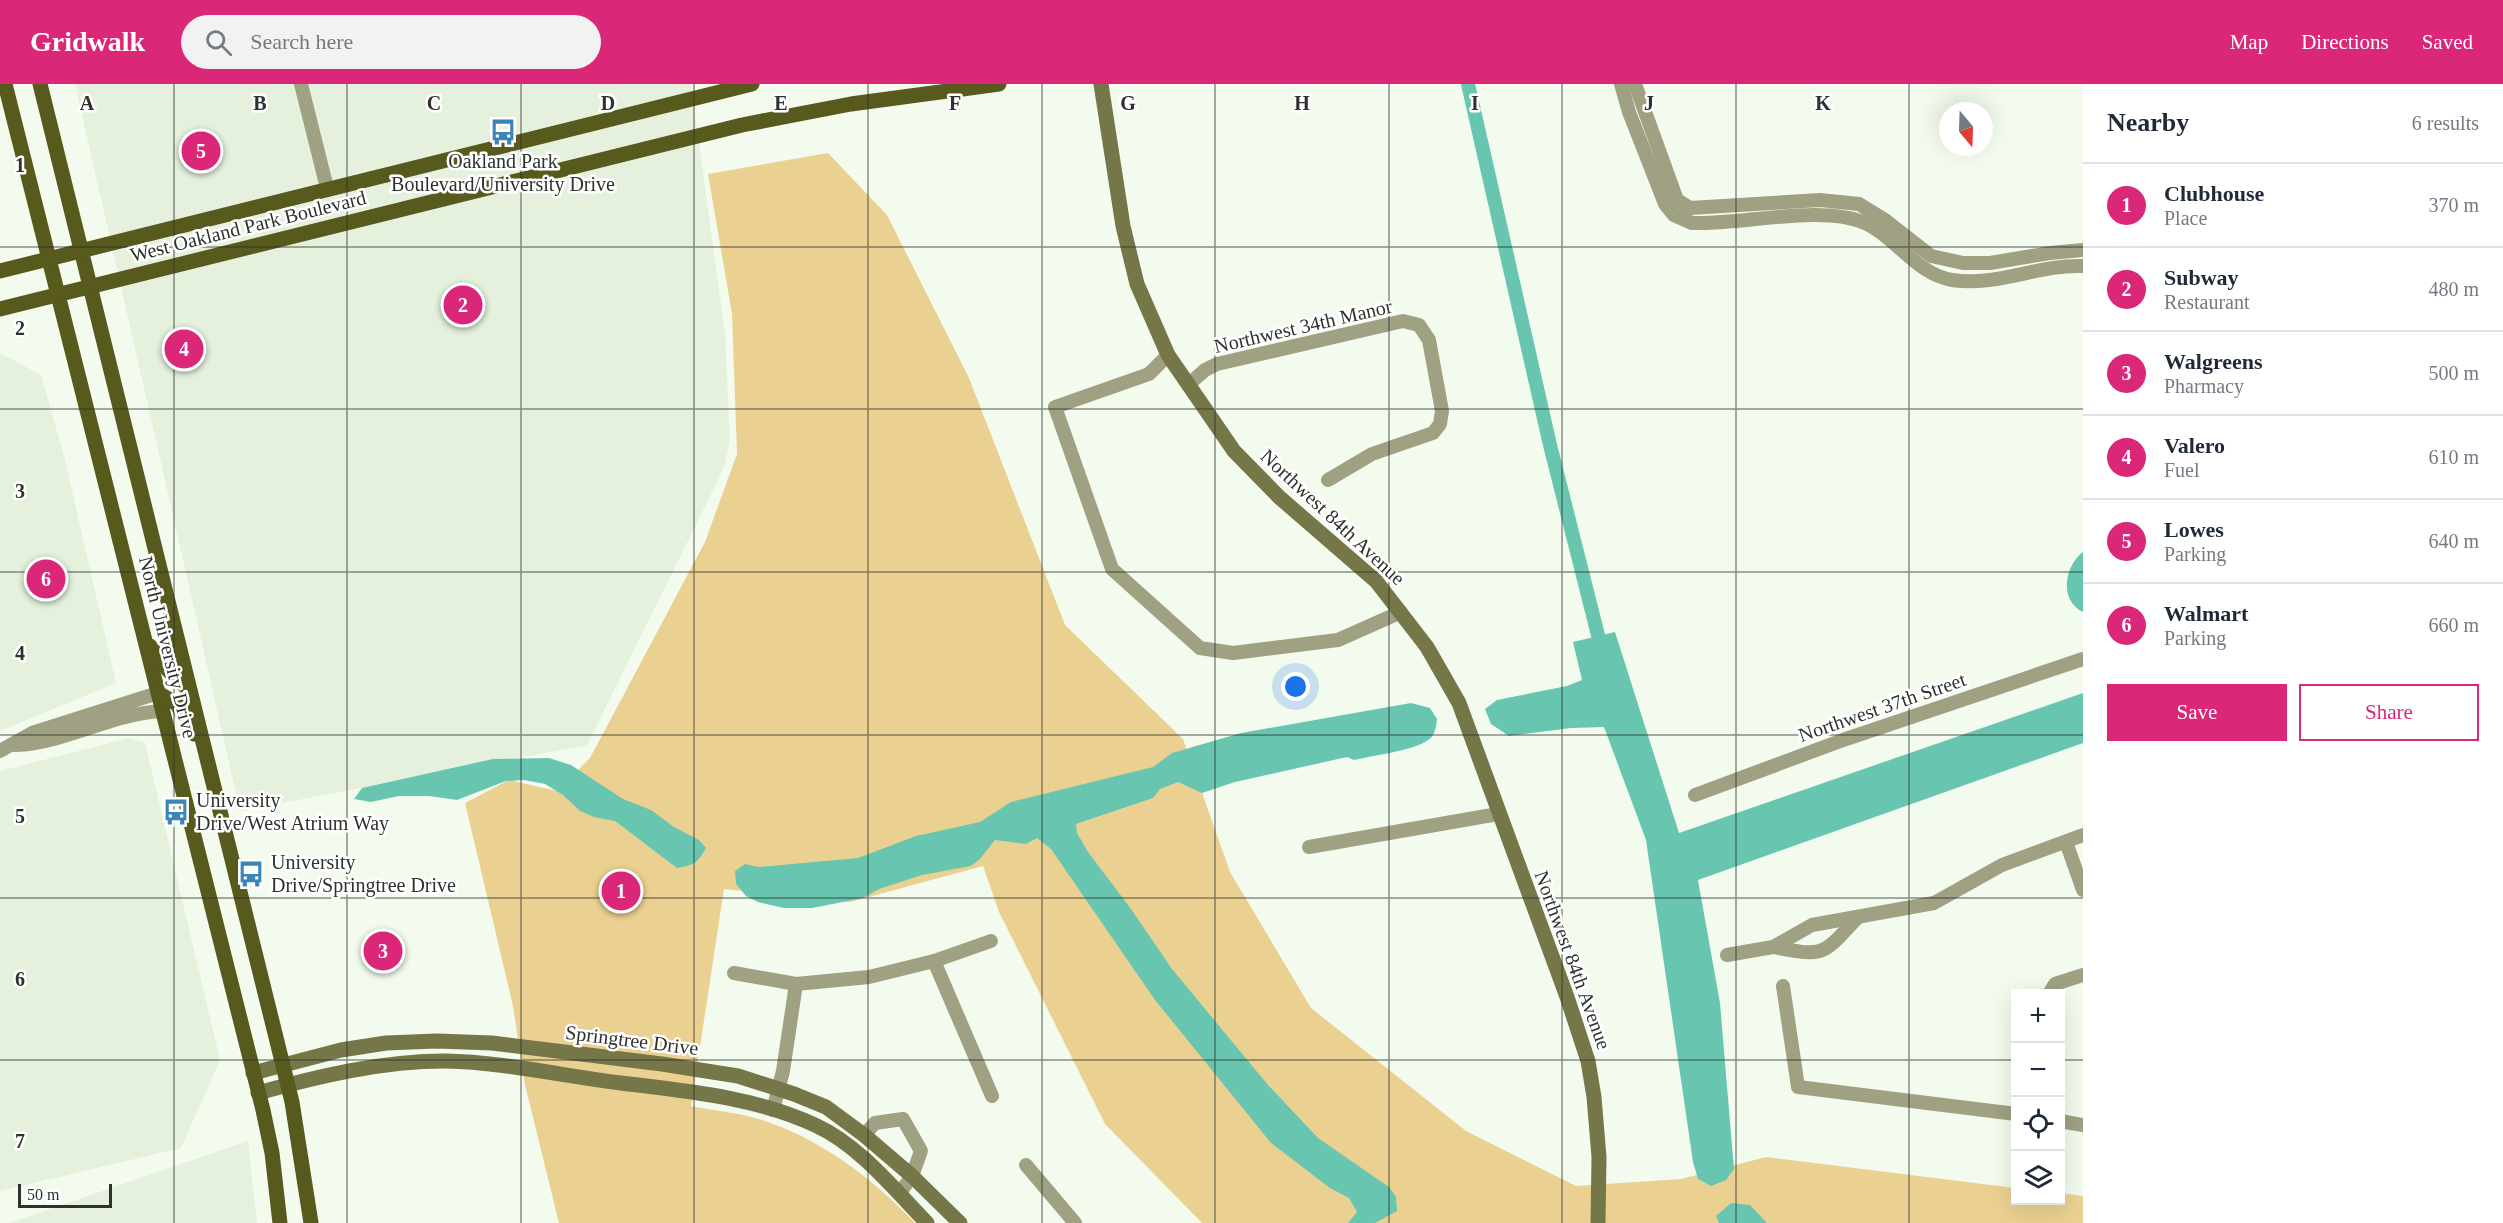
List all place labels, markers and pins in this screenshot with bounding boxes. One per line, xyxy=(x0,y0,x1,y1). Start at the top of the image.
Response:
bus stop icon: Oakland Park Boulevard/University Drive xyxy=(488,117,518,147)
pin: 5 xyxy=(182,128,220,174)
place label: Oakland Park Boulevard/University Drive xyxy=(391,150,615,196)
pin: 2 xyxy=(444,282,482,328)
pin: 4 xyxy=(164,326,204,372)
pin: 6 xyxy=(26,556,66,602)
place label: University Drive/West Atrium Way xyxy=(196,789,389,835)
bus stop icon: University Drive/West Atrium Way xyxy=(161,797,191,827)
place label: University Drive/Springtree Drive xyxy=(271,851,456,897)
bus stop icon: University Drive/Springtree Drive xyxy=(236,859,266,889)
pin: 1 xyxy=(602,868,640,914)
pin: 3 xyxy=(364,928,403,974)

